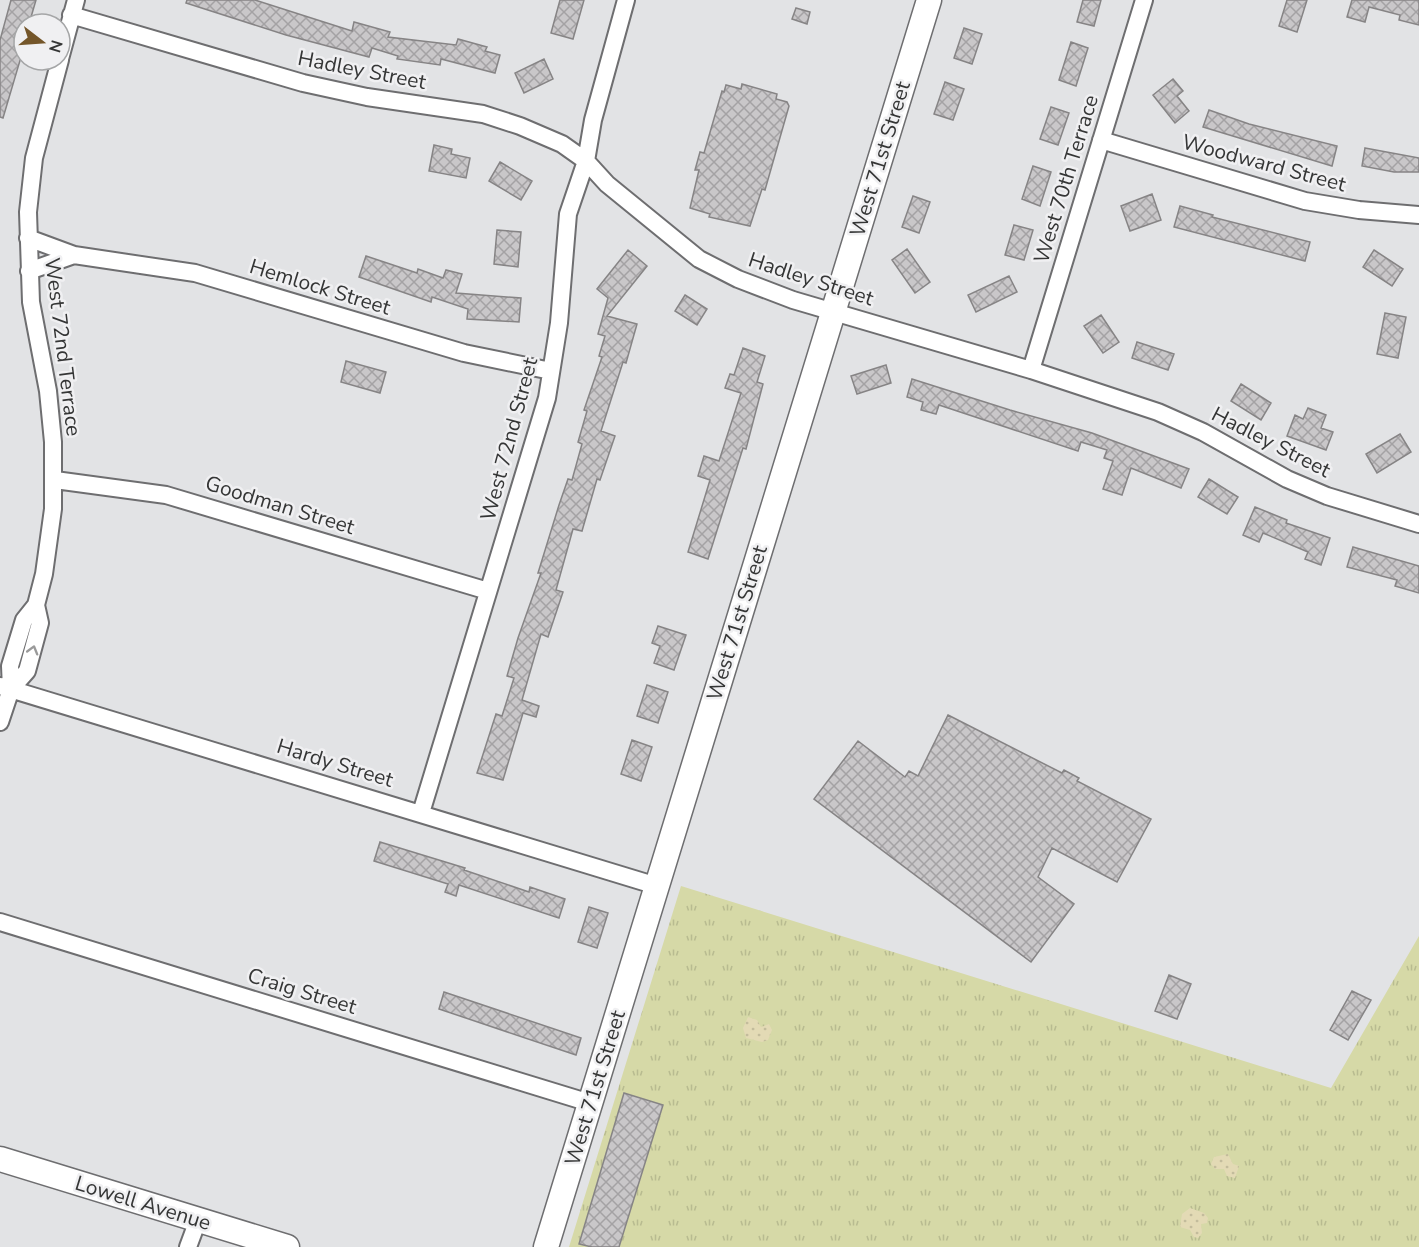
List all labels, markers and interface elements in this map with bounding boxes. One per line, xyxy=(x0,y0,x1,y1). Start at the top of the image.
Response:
north arrow xyxy=(12,12,72,72)
text: N xyxy=(43,37,68,55)
street label: Hadley Street xyxy=(296,44,429,96)
street label: West 71st Street xyxy=(843,77,917,240)
street label: West 70th Terrace xyxy=(1027,91,1105,267)
street label: Woodward Street xyxy=(1179,128,1350,198)
street label: Hadley Street xyxy=(745,246,878,313)
street label: Hemlock Street xyxy=(246,252,394,322)
street label: West 72nd Terrace xyxy=(38,256,88,438)
street label: West 72nd Street xyxy=(474,354,544,524)
street label: Hadley Street xyxy=(1207,400,1336,484)
street label: Goodman Street xyxy=(202,469,359,541)
street label: West 71st Street xyxy=(700,541,774,704)
one-way arrow xyxy=(26,645,38,655)
street label: Hardy Street xyxy=(273,732,397,794)
street label: Craig Street xyxy=(244,961,361,1021)
street label: West 71st Street xyxy=(558,1006,632,1169)
street label: Lowell Avenue xyxy=(72,1169,214,1237)

